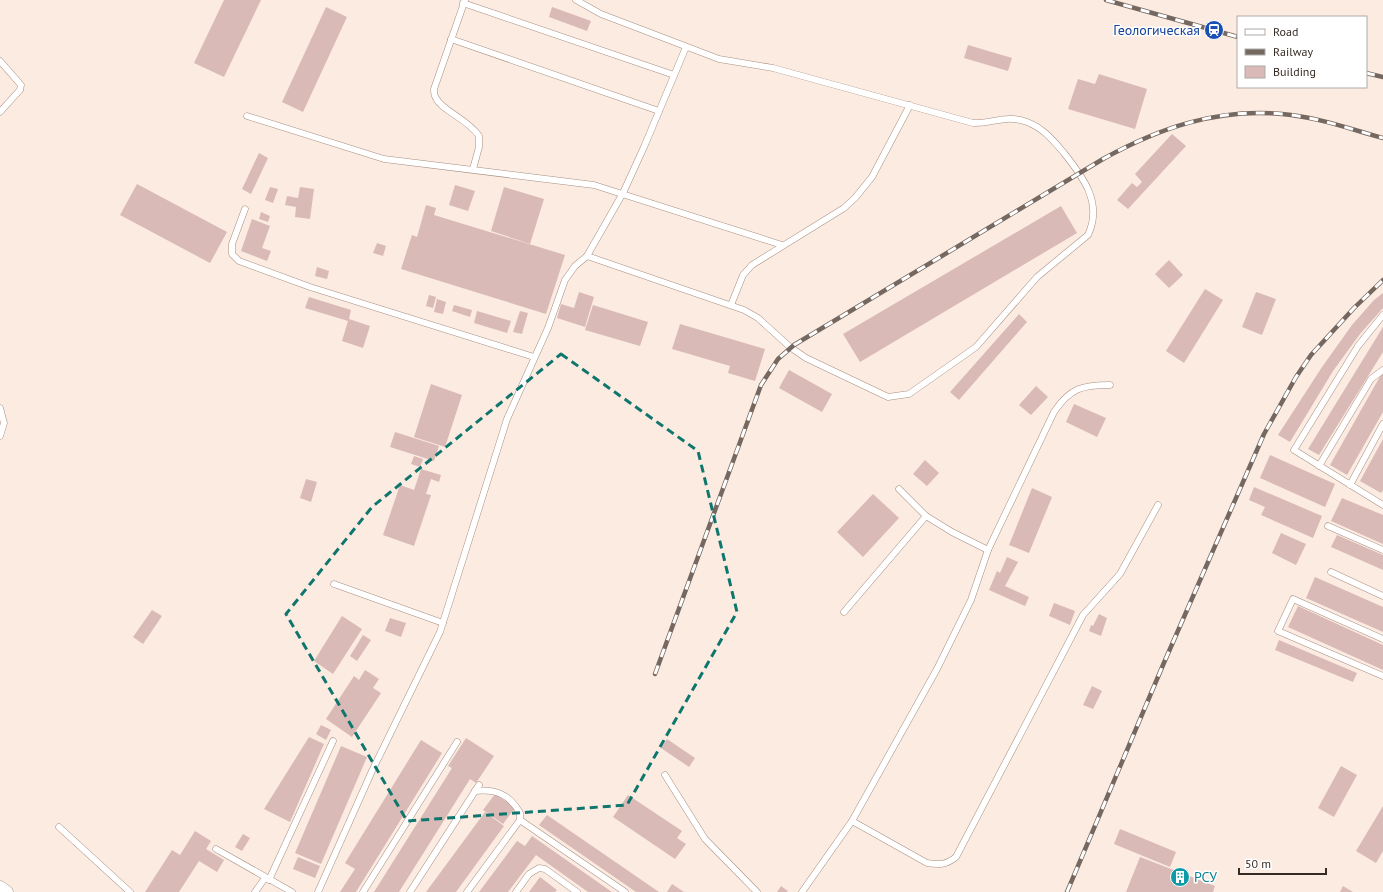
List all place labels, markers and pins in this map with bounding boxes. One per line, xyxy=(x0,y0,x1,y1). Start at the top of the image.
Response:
station icon: Геологическая xyxy=(1203,19,1225,41)
place label: Геологическая xyxy=(1113,21,1200,39)
building icon: РСУ xyxy=(1169,866,1191,888)
place label: РСУ xyxy=(1194,868,1217,886)

